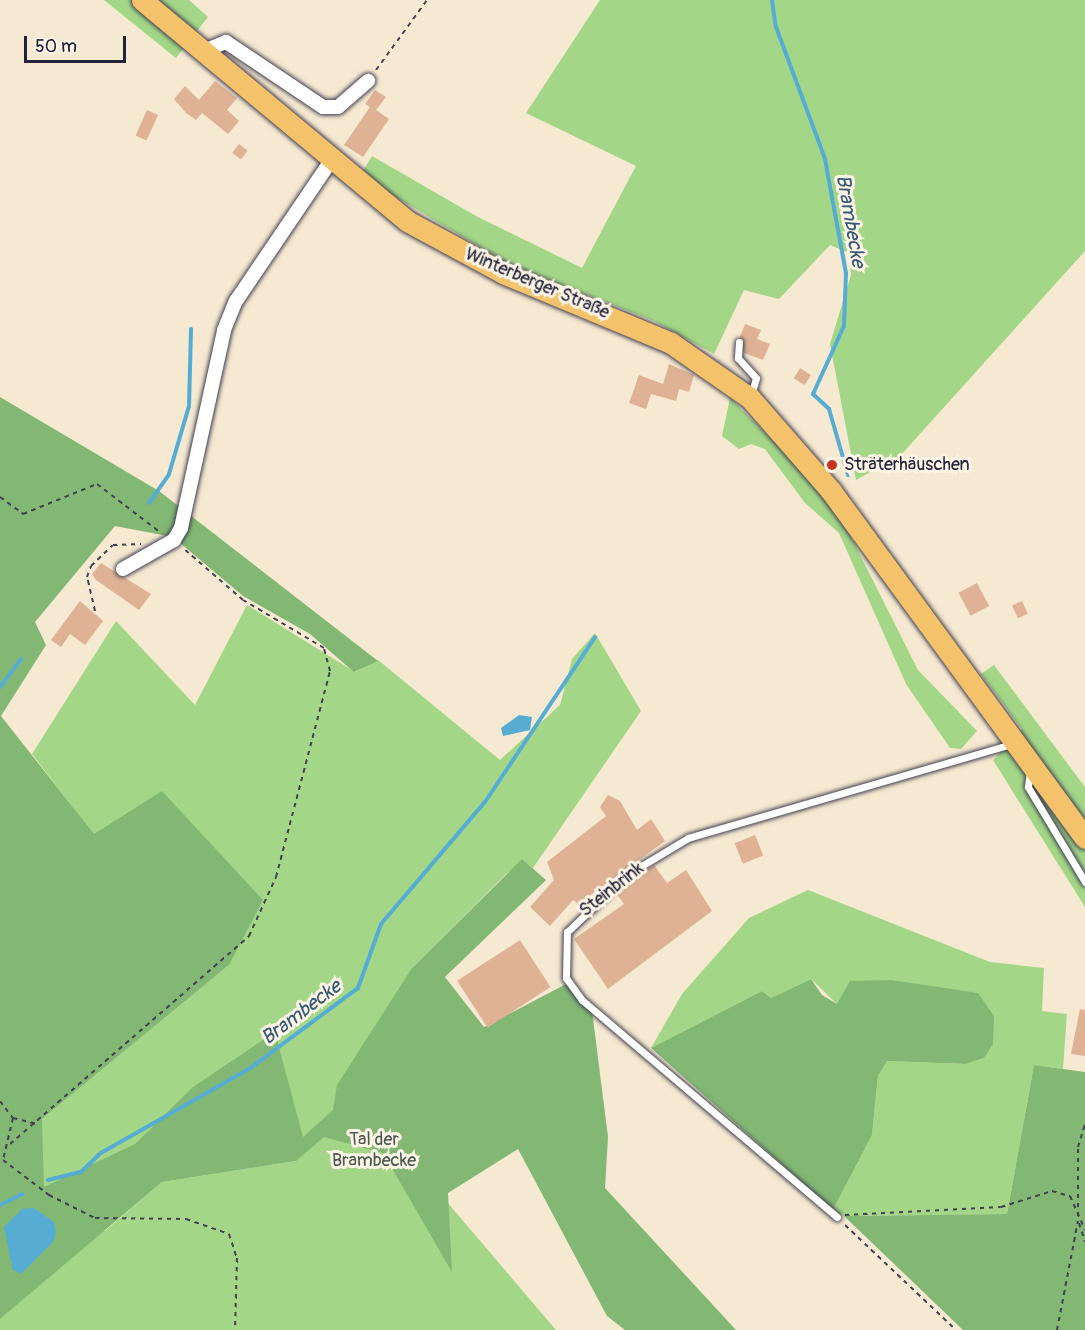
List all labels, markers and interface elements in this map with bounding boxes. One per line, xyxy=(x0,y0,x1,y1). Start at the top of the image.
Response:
scale bar xyxy=(27,24,129,62)
text: 50 m xyxy=(35,35,77,58)
water label: Brambecke xyxy=(831,173,871,269)
street label: Winterberger Straße xyxy=(462,244,612,324)
place label: Sträterhäuschen xyxy=(844,454,970,476)
marker: Sträterhäuschen xyxy=(825,458,839,472)
street label: Steinbrink xyxy=(575,858,649,922)
water label: Brambecke xyxy=(256,974,346,1050)
park label: Tal der Brambecke xyxy=(332,1130,416,1172)

